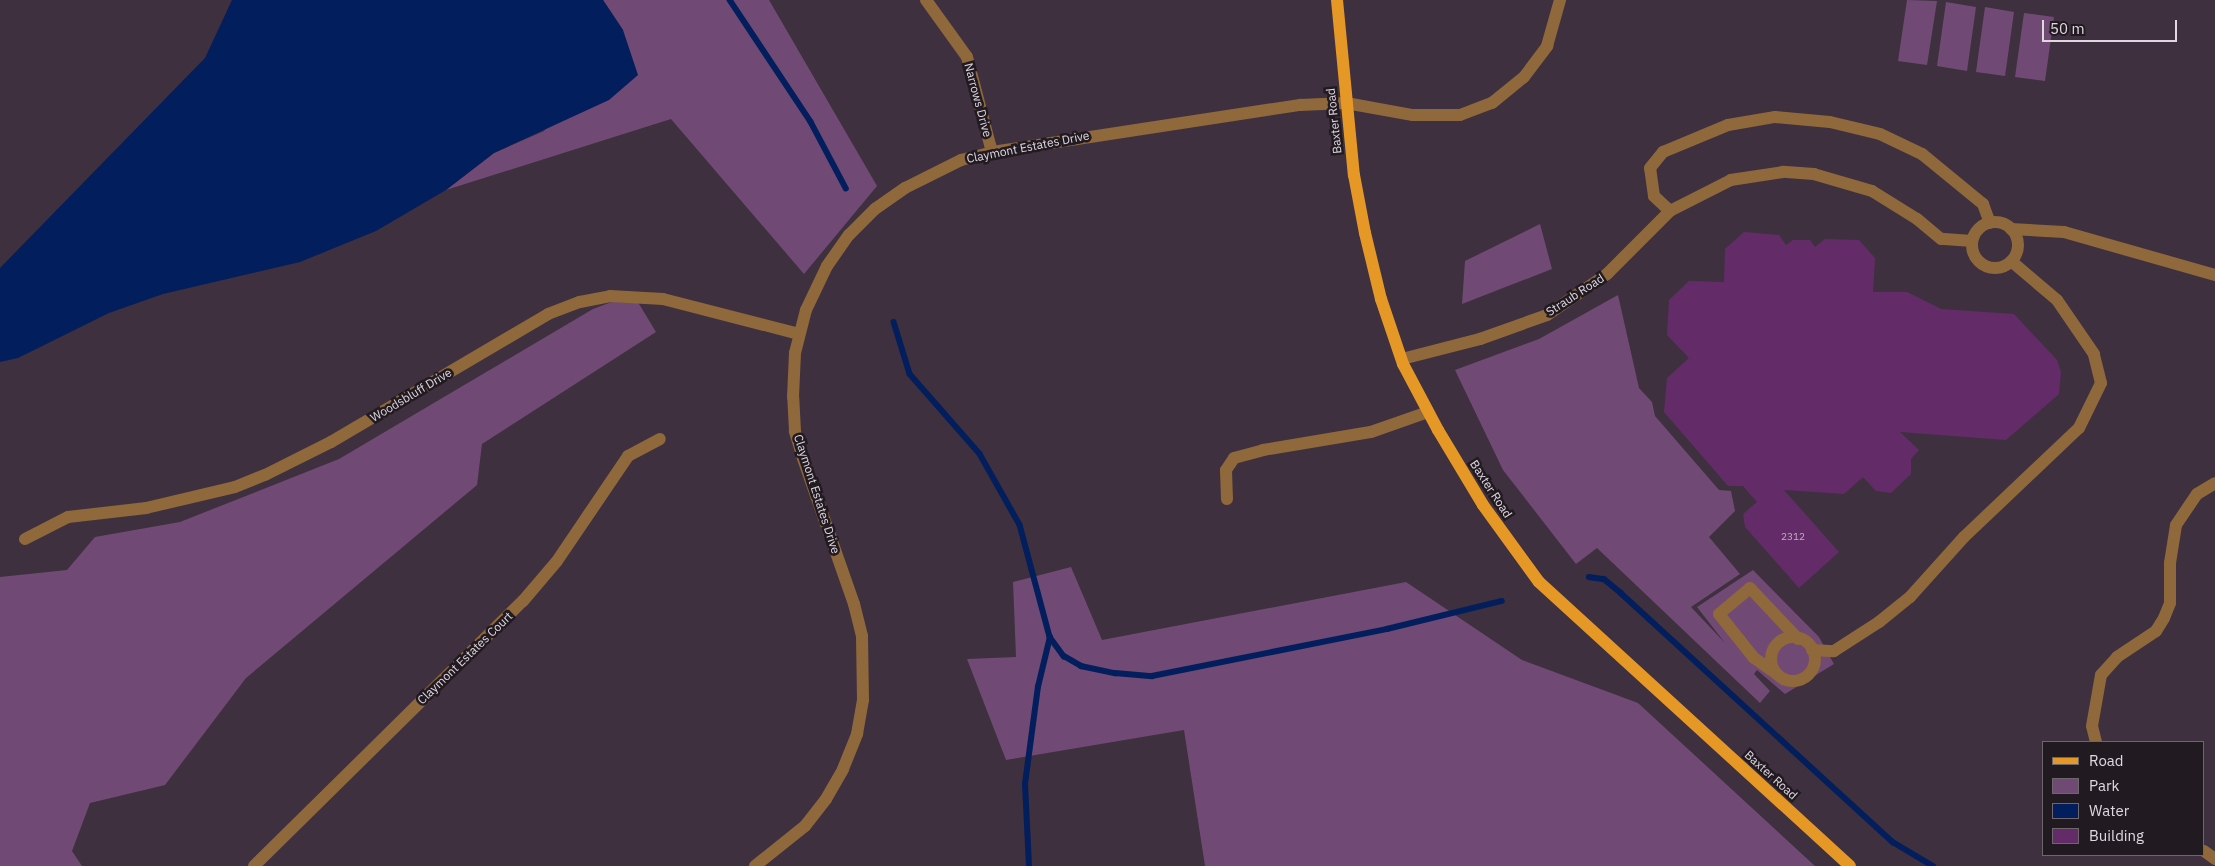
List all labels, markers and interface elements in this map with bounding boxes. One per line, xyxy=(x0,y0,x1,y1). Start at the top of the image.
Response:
scale bar xyxy=(2045,10,2180,42)
text: 50 m xyxy=(2050,19,2085,38)
street label: Narrows Drive xyxy=(961,61,995,139)
street label: Baxter Road xyxy=(1323,87,1345,155)
street label: Claymont Estates Drive xyxy=(965,128,1091,166)
street label: Straub Road xyxy=(1543,271,1607,319)
street label: Woodsbluff Drive xyxy=(368,365,454,425)
street label: Claymont Estates Drive xyxy=(791,432,843,556)
street label: Baxter Road xyxy=(1467,457,1515,521)
house number: 2312 xyxy=(1781,531,1805,543)
street label: Claymont Estates Court xyxy=(414,609,516,707)
legend xyxy=(2042,741,2205,856)
street label: Baxter Road xyxy=(1742,748,1800,802)
text: Road xyxy=(2089,751,2124,770)
text: Park xyxy=(2089,776,2119,795)
text: Water xyxy=(2089,801,2129,820)
text: Building xyxy=(2089,826,2144,845)

